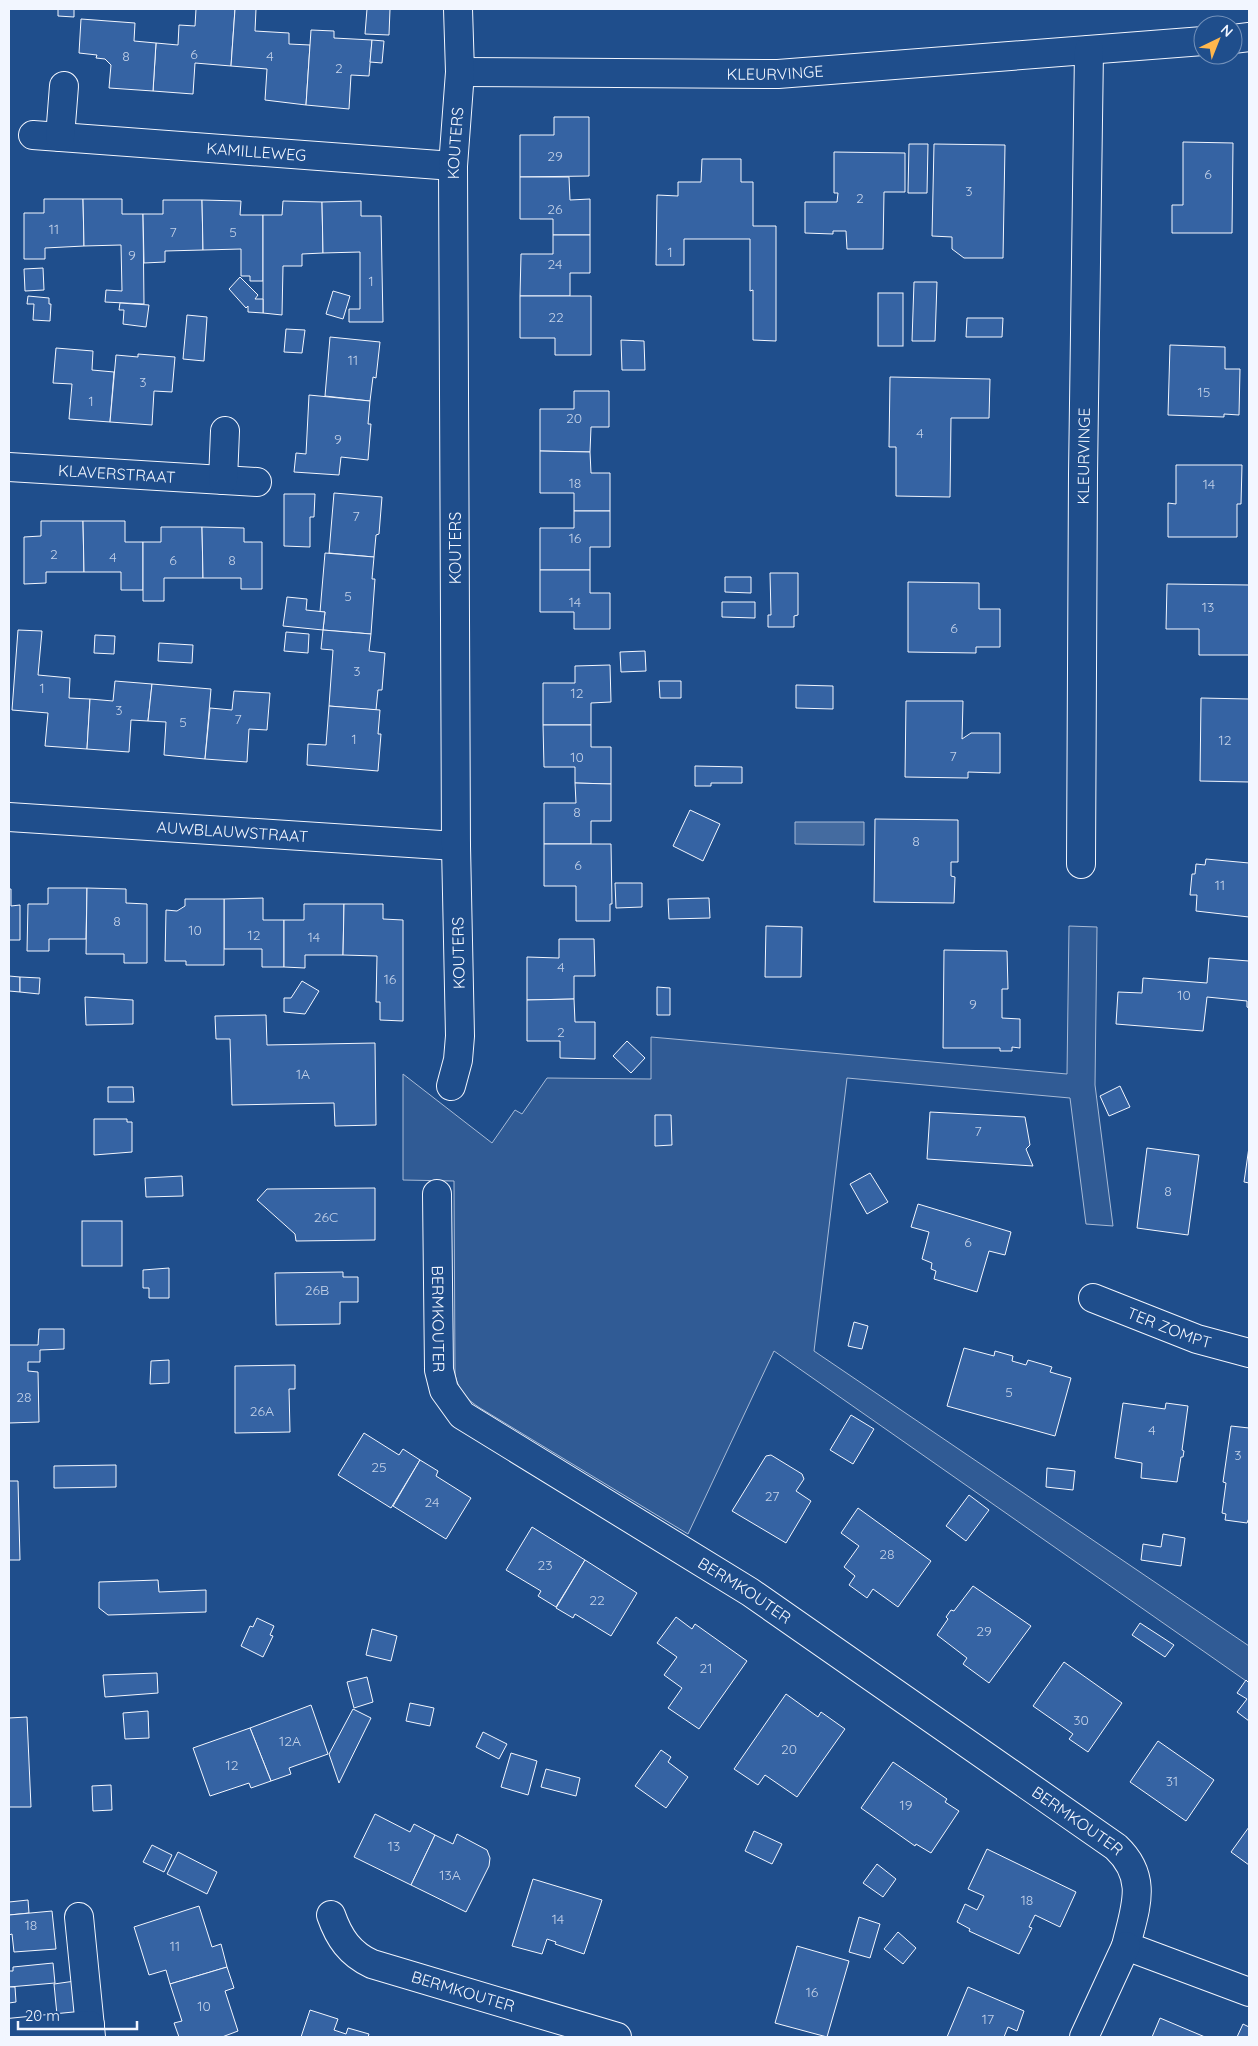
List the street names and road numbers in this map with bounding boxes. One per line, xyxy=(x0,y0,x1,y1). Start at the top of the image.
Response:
street label: KLEURVINGE xyxy=(727,61,824,84)
street label: KOUTERS xyxy=(443,106,467,179)
street label: KAMILLEWEG xyxy=(206,138,307,165)
street label: KLEURVINGE xyxy=(1073,407,1094,504)
street label: KLAVERSTRAAT xyxy=(57,460,176,487)
street label: KOUTERS xyxy=(445,512,465,584)
street label: AUWBLAUWSTRAAT xyxy=(156,817,309,846)
street label: KOUTERS xyxy=(447,917,469,989)
street label: BERMKOUTER xyxy=(428,1265,449,1373)
street label: TER ZOMPT xyxy=(1124,1302,1214,1353)
street label: BERMKOUTER xyxy=(695,1553,795,1628)
street label: BERMKOUTER xyxy=(1028,1782,1128,1859)
street label: BERMKOUTER xyxy=(409,1966,517,2016)

